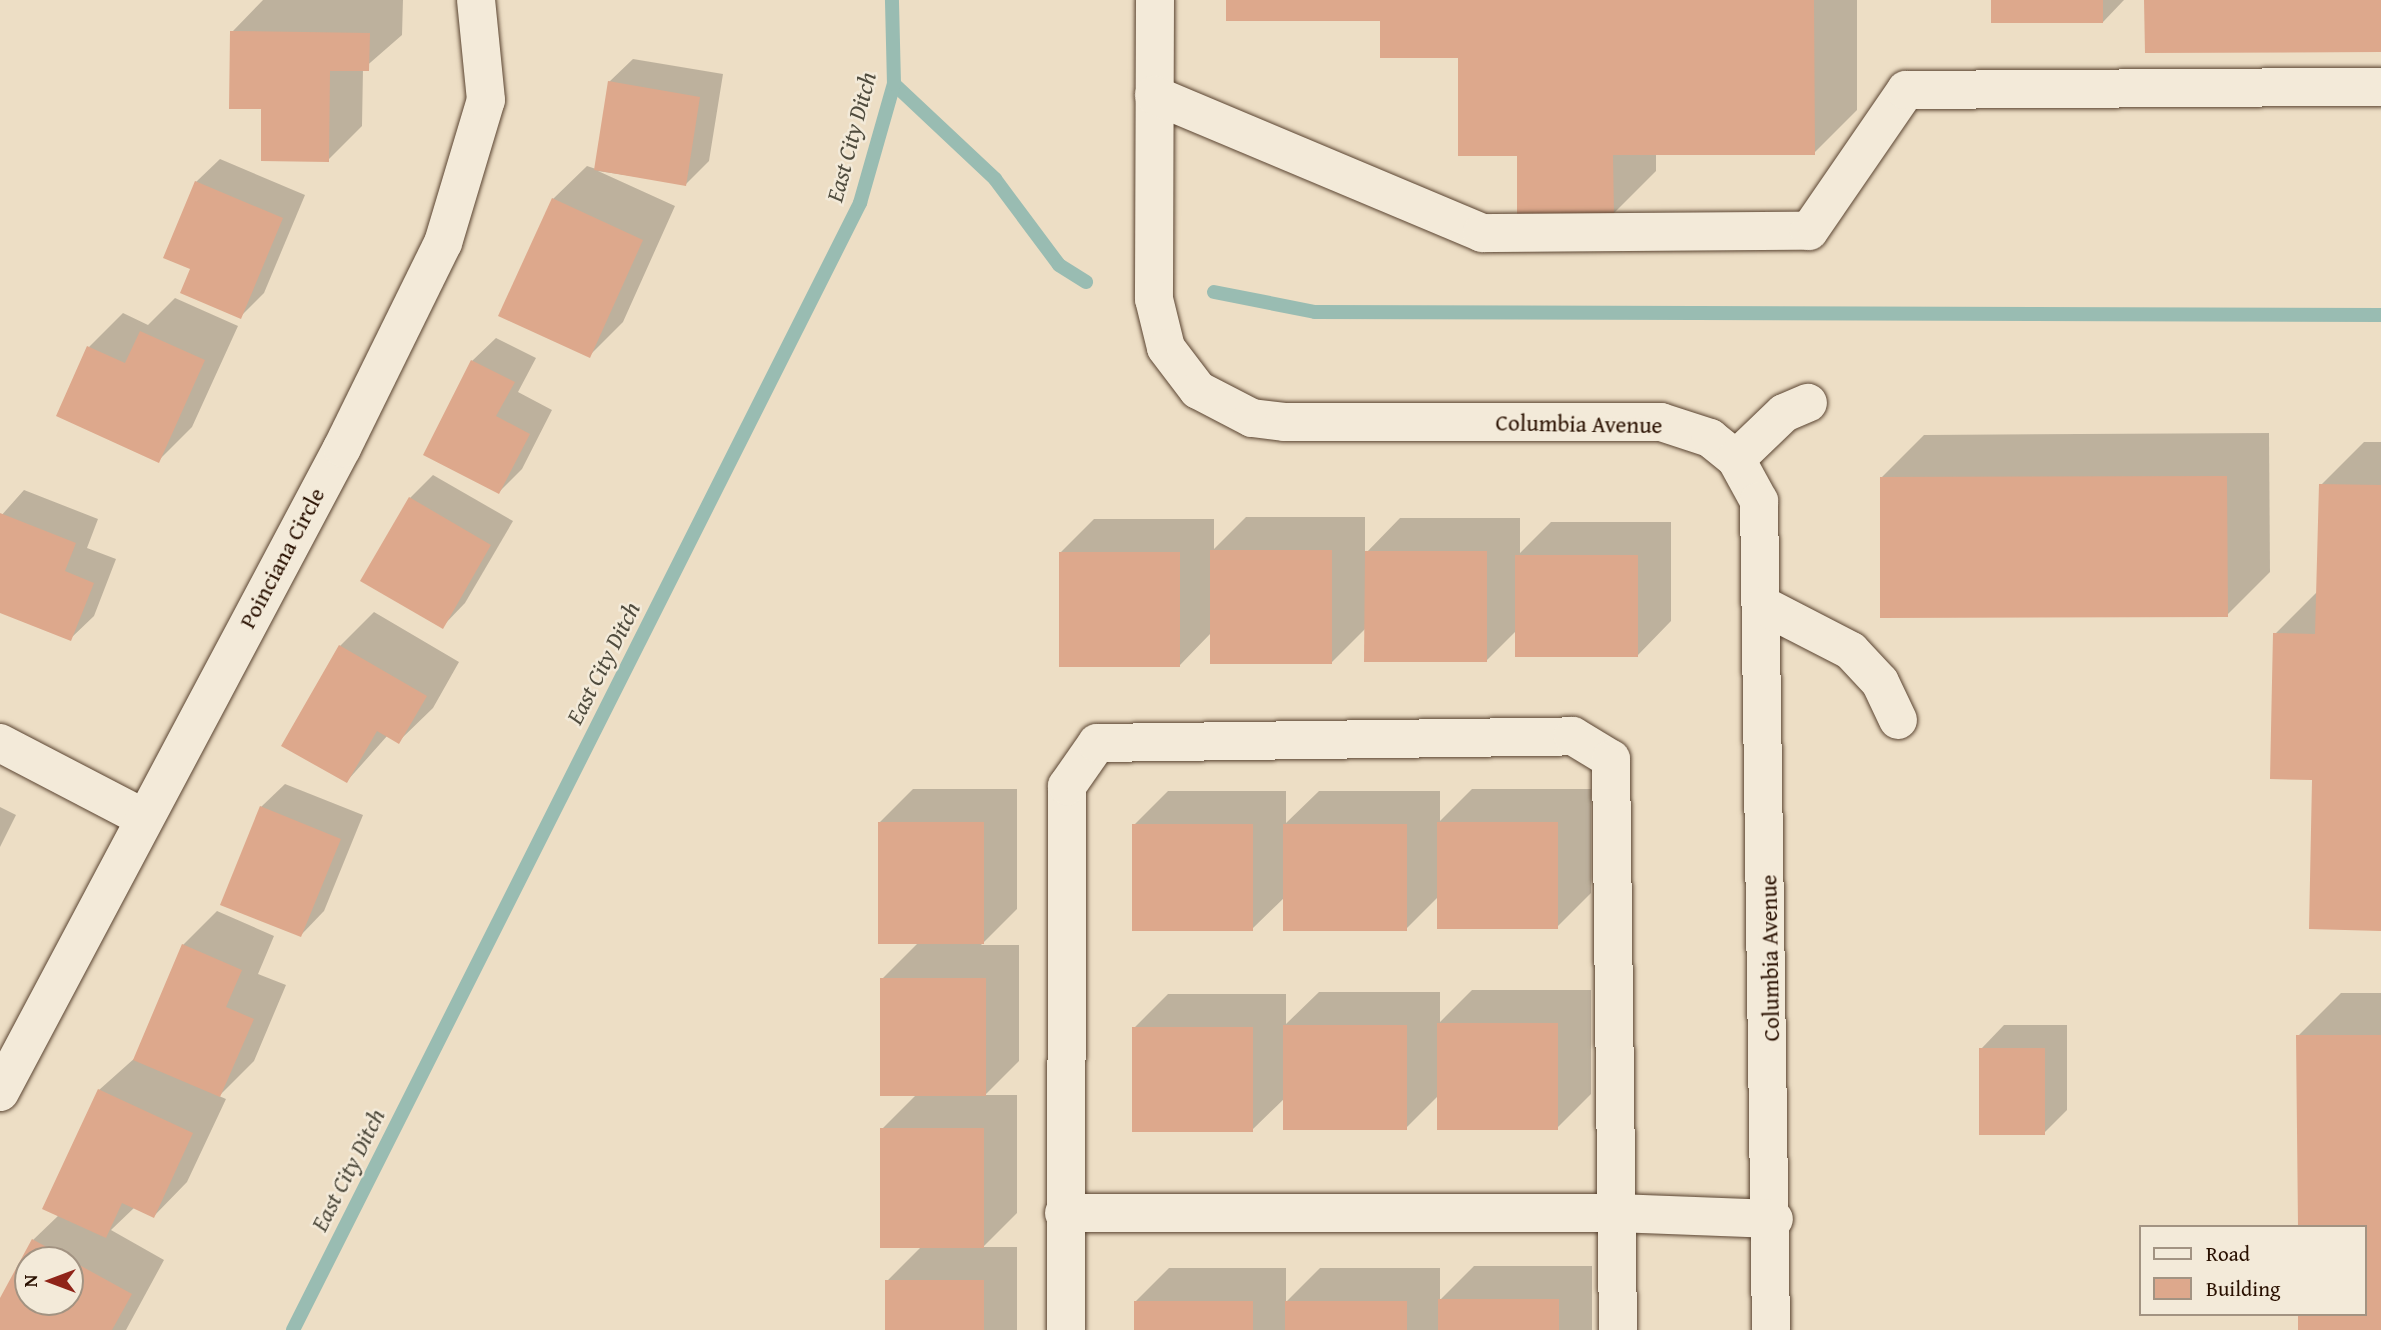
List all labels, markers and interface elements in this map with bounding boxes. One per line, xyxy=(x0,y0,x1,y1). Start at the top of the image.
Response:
water label: East City Ditch xyxy=(820,69,882,205)
street label: Columbia Avenue xyxy=(1495,409,1663,439)
street label: Poinciana Circle xyxy=(233,483,331,633)
water label: East City Ditch xyxy=(560,597,646,729)
street label: Columbia Avenue xyxy=(1755,874,1785,1042)
water label: East City Ditch xyxy=(305,1104,391,1236)
legend xyxy=(2140,1225,2367,1316)
text: Road xyxy=(2206,1238,2250,1269)
north arrow xyxy=(14,1246,84,1316)
text: Building xyxy=(2206,1273,2280,1304)
text: N xyxy=(16,1275,44,1287)

